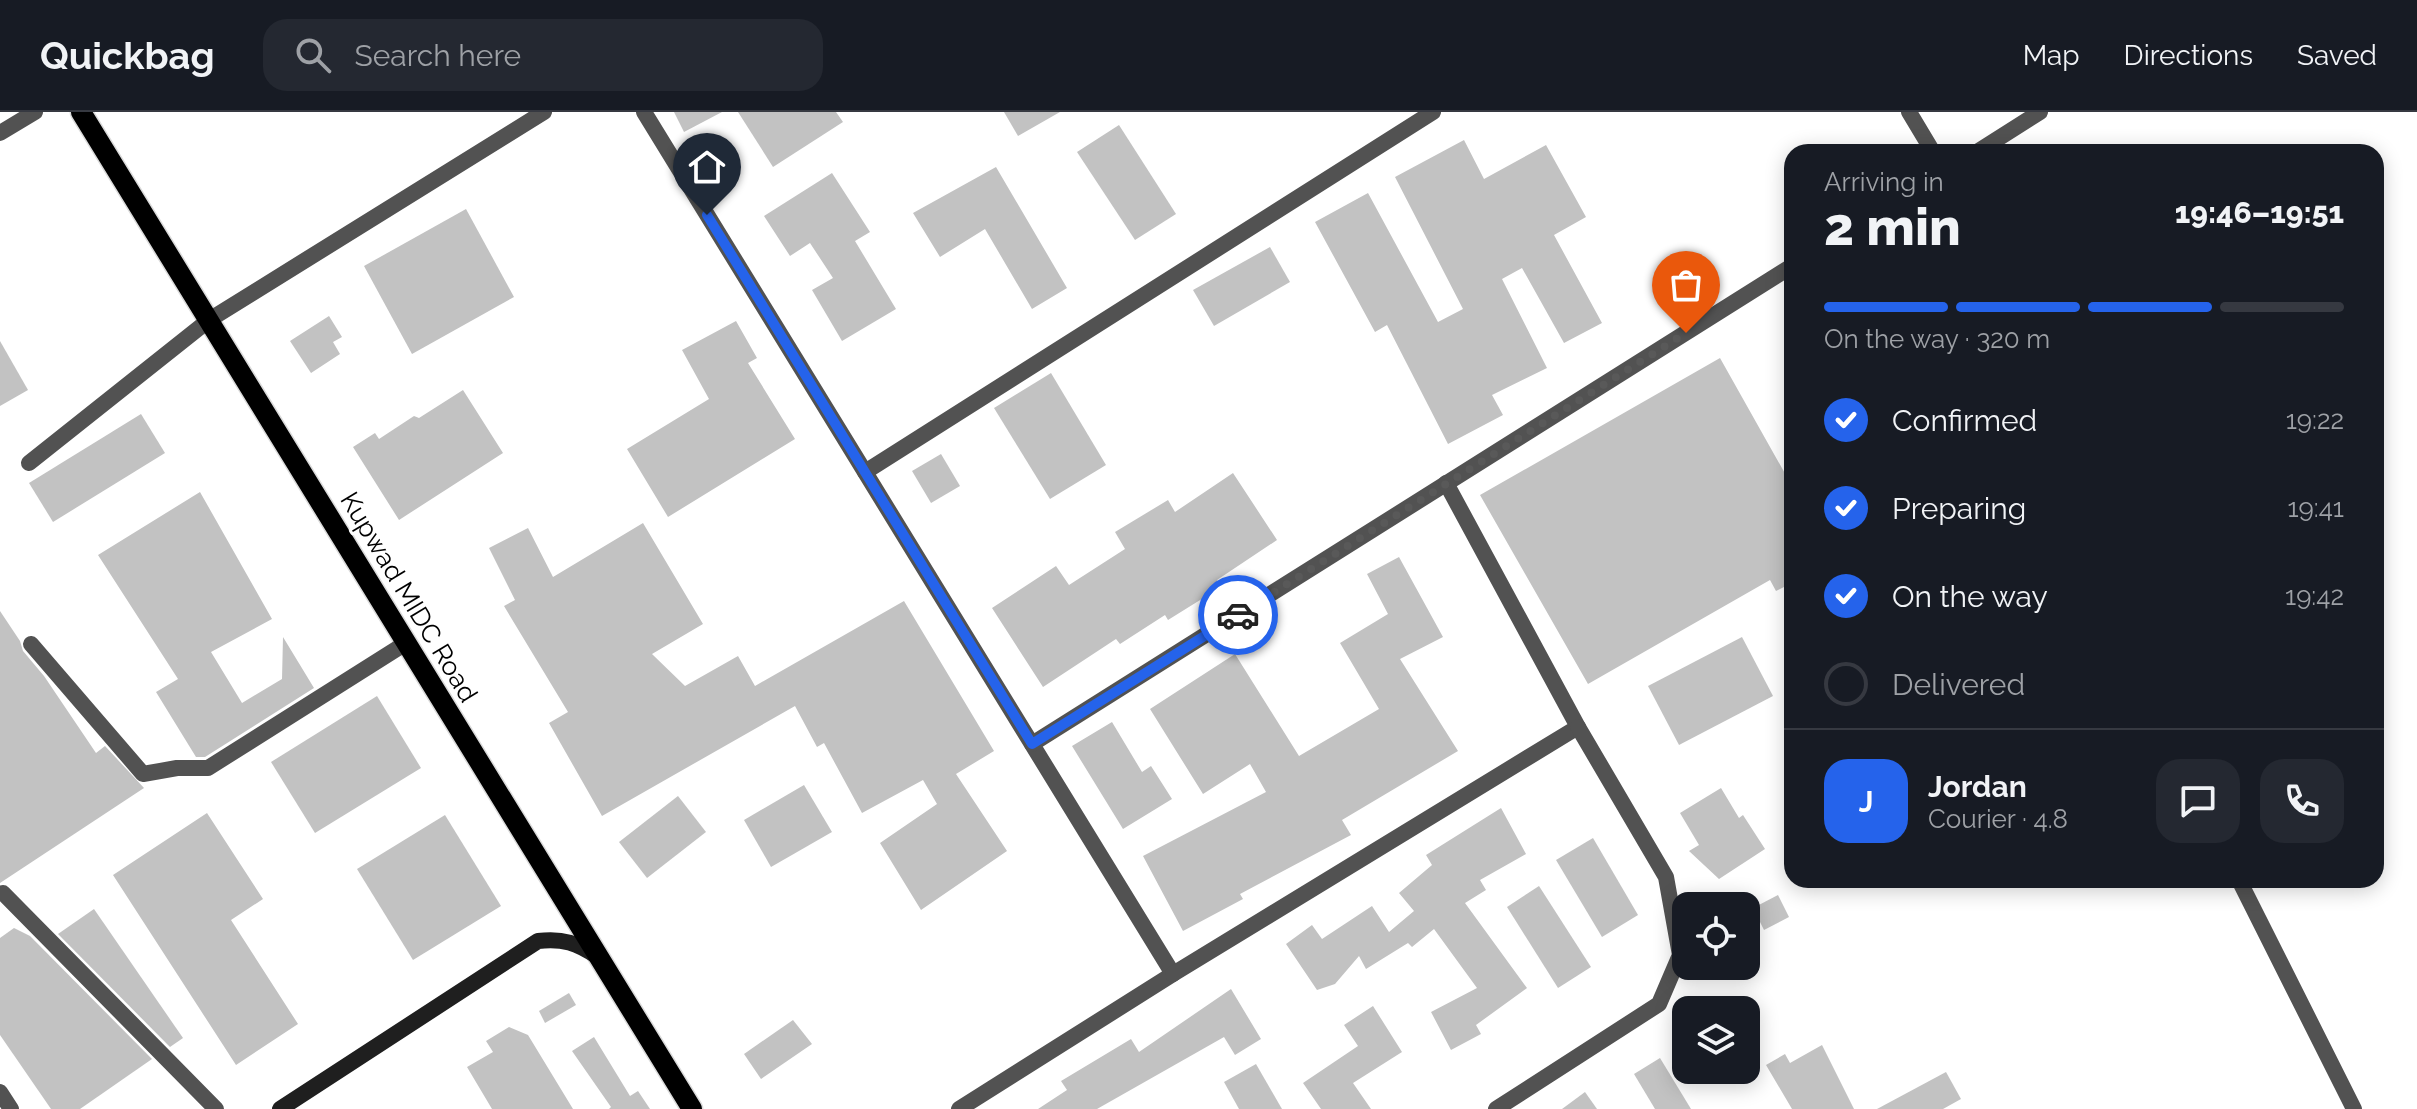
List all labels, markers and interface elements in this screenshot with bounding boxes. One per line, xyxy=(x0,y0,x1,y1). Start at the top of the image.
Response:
search box xyxy=(263,19,823,91)
text: Quickbag xyxy=(40,33,215,78)
icon: search xyxy=(291,33,335,77)
text: Search here xyxy=(355,38,521,73)
text: Map xyxy=(2023,39,2080,72)
text: Directions xyxy=(2124,39,2253,72)
text: Saved xyxy=(2297,39,2377,72)
pin xyxy=(673,133,741,215)
icon: home xyxy=(685,145,729,189)
text: Arriving in xyxy=(1824,167,1944,197)
text: 19:46–19:51 xyxy=(2175,195,2344,230)
text: 2 min xyxy=(1824,196,1961,257)
pin xyxy=(1652,251,1720,333)
icon: bag xyxy=(1664,263,1708,307)
text: On the way · 320 m xyxy=(1824,324,2050,354)
icon: check xyxy=(1824,398,1868,442)
text: Confirmed xyxy=(1892,403,2037,438)
text: 19:22 xyxy=(2286,405,2344,435)
icon: check xyxy=(1824,486,1868,530)
street label: Kupwad MIDC Road xyxy=(334,487,484,707)
text: Preparing xyxy=(1892,491,2026,526)
text: 19:41 xyxy=(2287,493,2344,523)
icon: check xyxy=(1824,574,1868,618)
courier xyxy=(1198,575,1278,655)
text: On the way xyxy=(1892,579,2048,614)
text: 19:42 xyxy=(2285,581,2344,611)
icon: car xyxy=(1216,593,1260,637)
text: Delivered xyxy=(1892,667,2025,702)
button: chat xyxy=(2156,759,2240,843)
button: phone xyxy=(2260,759,2344,843)
text: Jordan xyxy=(1928,769,2027,804)
text: J xyxy=(1859,784,1873,819)
text: Courier · 4.8 xyxy=(1928,804,2068,834)
map controls xyxy=(1672,892,1760,1084)
button: locate xyxy=(1672,892,1760,980)
button: layers xyxy=(1672,996,1760,1084)

